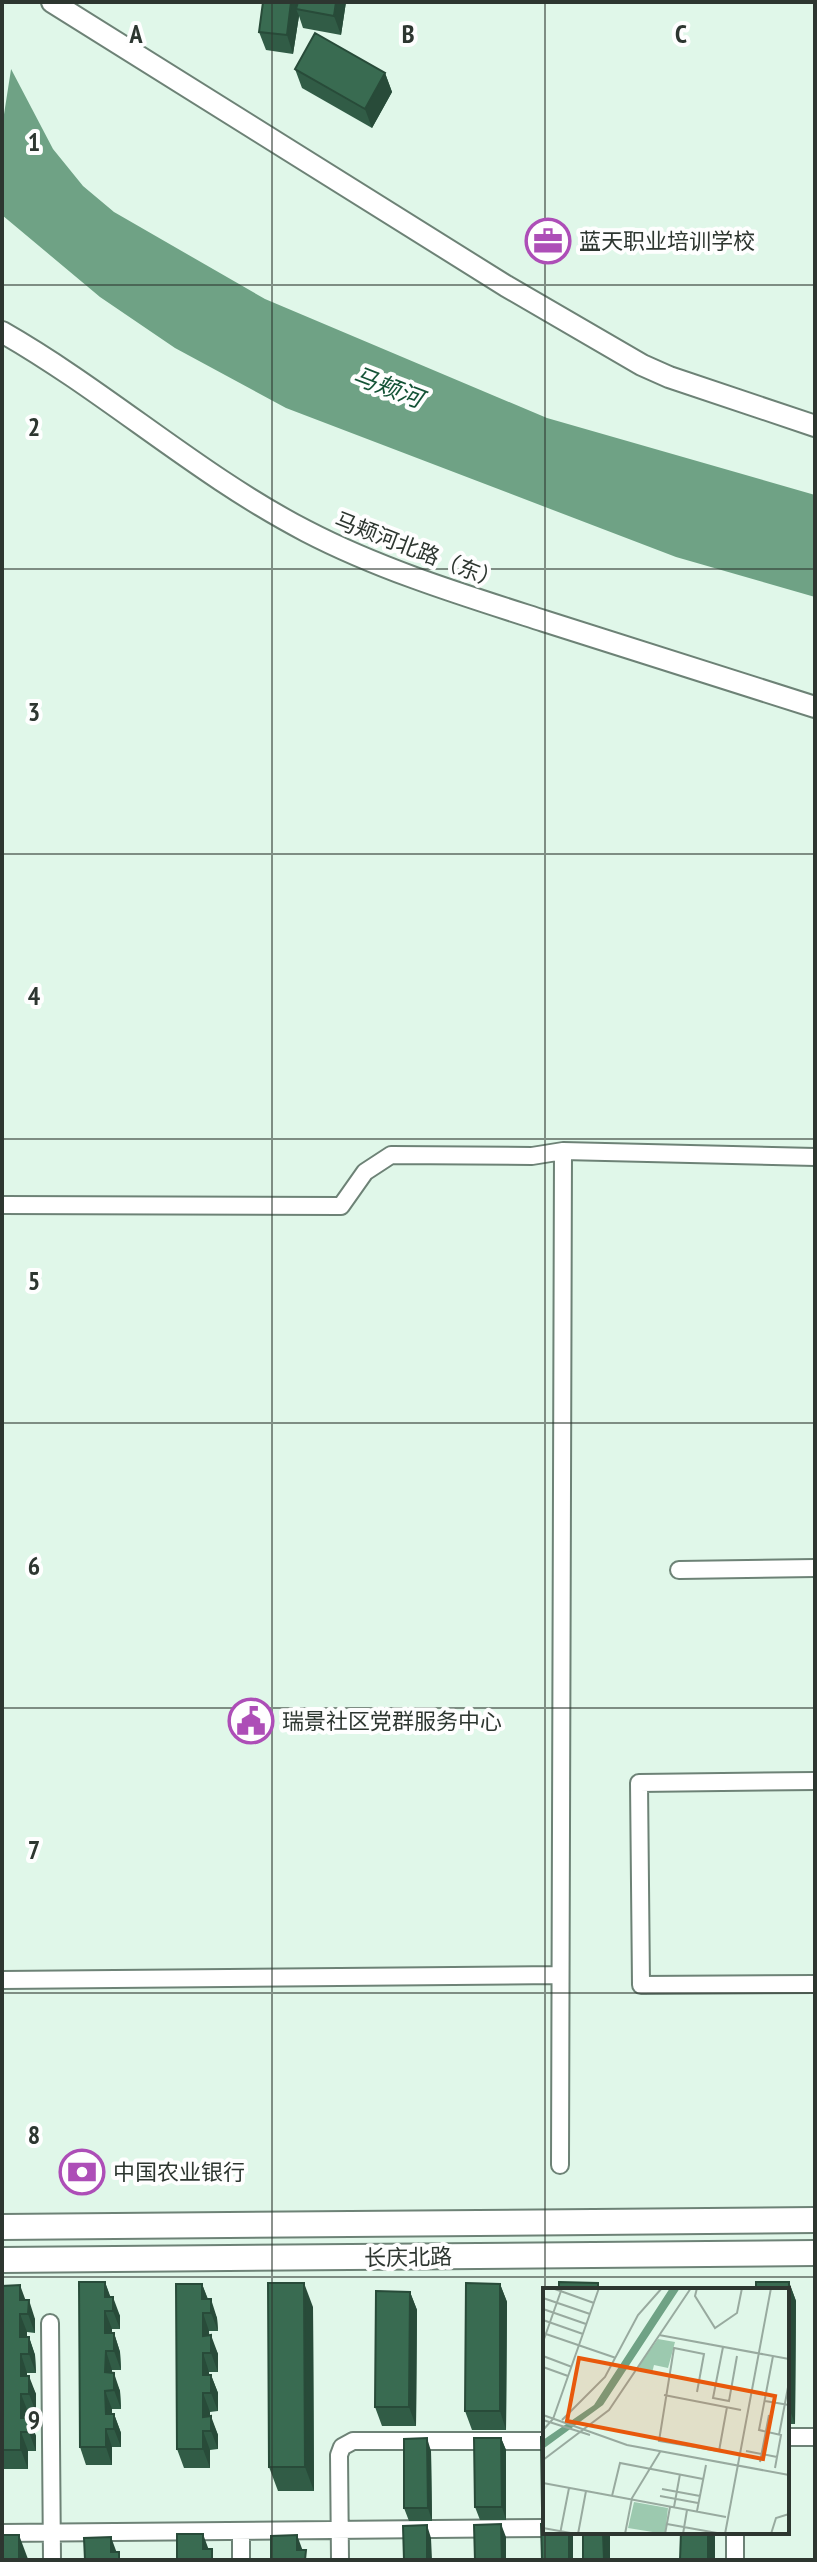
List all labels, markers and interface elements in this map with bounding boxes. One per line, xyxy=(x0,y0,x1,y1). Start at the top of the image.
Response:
text: A xyxy=(128,17,143,50)
text: B xyxy=(402,17,415,50)
text: C xyxy=(675,17,687,50)
text: 1 xyxy=(28,125,40,158)
office icon: 蓝天职业培训学校 xyxy=(524,217,572,265)
place label: 蓝天职业培训学校 xyxy=(579,227,755,255)
water label: 马颊河 xyxy=(349,360,431,416)
text: 2 xyxy=(28,410,40,443)
street label: 马颊河北路（东） xyxy=(331,505,505,595)
text: 3 xyxy=(28,695,40,728)
text: 4 xyxy=(28,979,41,1012)
text: 5 xyxy=(28,1264,40,1297)
text: 6 xyxy=(28,1549,40,1582)
public building icon: 瑞景社区党群服务中心 xyxy=(227,1697,275,1745)
place label: 瑞景社区党群服务中心 xyxy=(282,1707,502,1735)
text: 7 xyxy=(28,1833,40,1866)
text: 8 xyxy=(28,2118,40,2151)
bank icon: 中国农业银行 xyxy=(58,2148,106,2196)
place label: 中国农业银行 xyxy=(113,2158,245,2186)
street label: 长庆北路 xyxy=(364,2242,452,2272)
inset map xyxy=(543,2288,789,2534)
text: 9 xyxy=(28,2403,40,2436)

